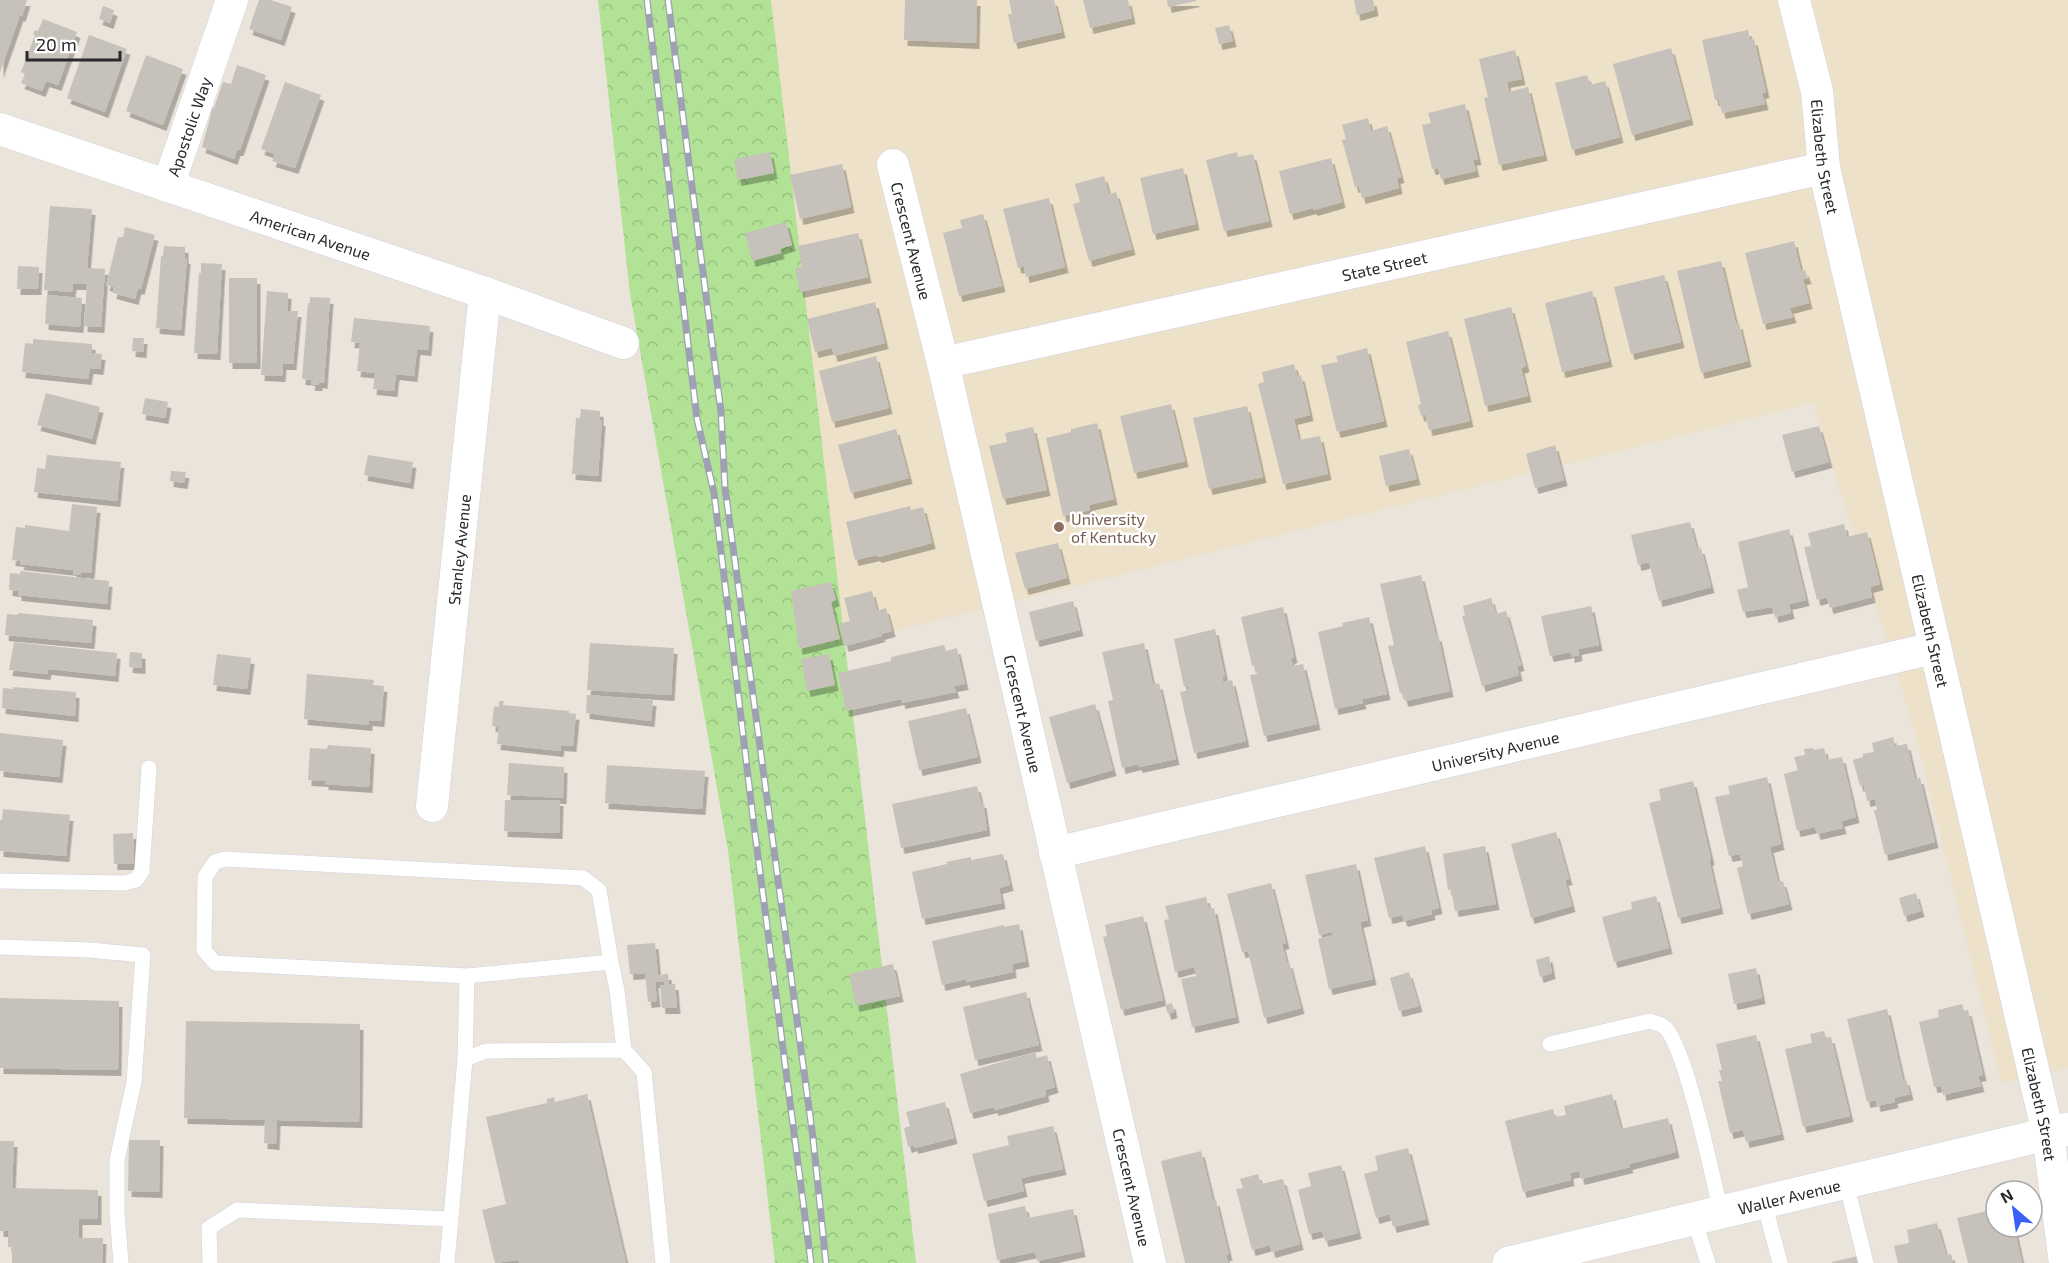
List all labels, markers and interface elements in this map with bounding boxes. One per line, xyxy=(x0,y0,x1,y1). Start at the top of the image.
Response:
scale bar xyxy=(27,24,120,62)
text: 20 m xyxy=(36,33,77,55)
street label: Apostolic Way xyxy=(163,74,215,179)
street label: Elizabeth Street xyxy=(1808,98,1844,216)
street label: Crescent Avenue xyxy=(888,180,936,301)
street label: American Avenue xyxy=(248,205,373,263)
street label: State Street xyxy=(1340,247,1429,284)
street label: Stanley Avenue xyxy=(443,493,474,606)
place label: University of Kentucky xyxy=(1071,509,1157,546)
marker: University of Kentucky xyxy=(1052,520,1066,534)
street label: Elizabeth Street xyxy=(1909,572,1954,689)
street label: Crescent Avenue xyxy=(1001,653,1046,775)
street label: University Avenue xyxy=(1429,726,1561,774)
street label: Elizabeth Street xyxy=(2019,1045,2061,1162)
street label: Crescent Avenue xyxy=(1110,1126,1155,1248)
street label: Waller Avenue xyxy=(1736,1174,1842,1217)
north arrow xyxy=(1984,1179,2044,1239)
text: N xyxy=(1997,1184,2016,1207)

